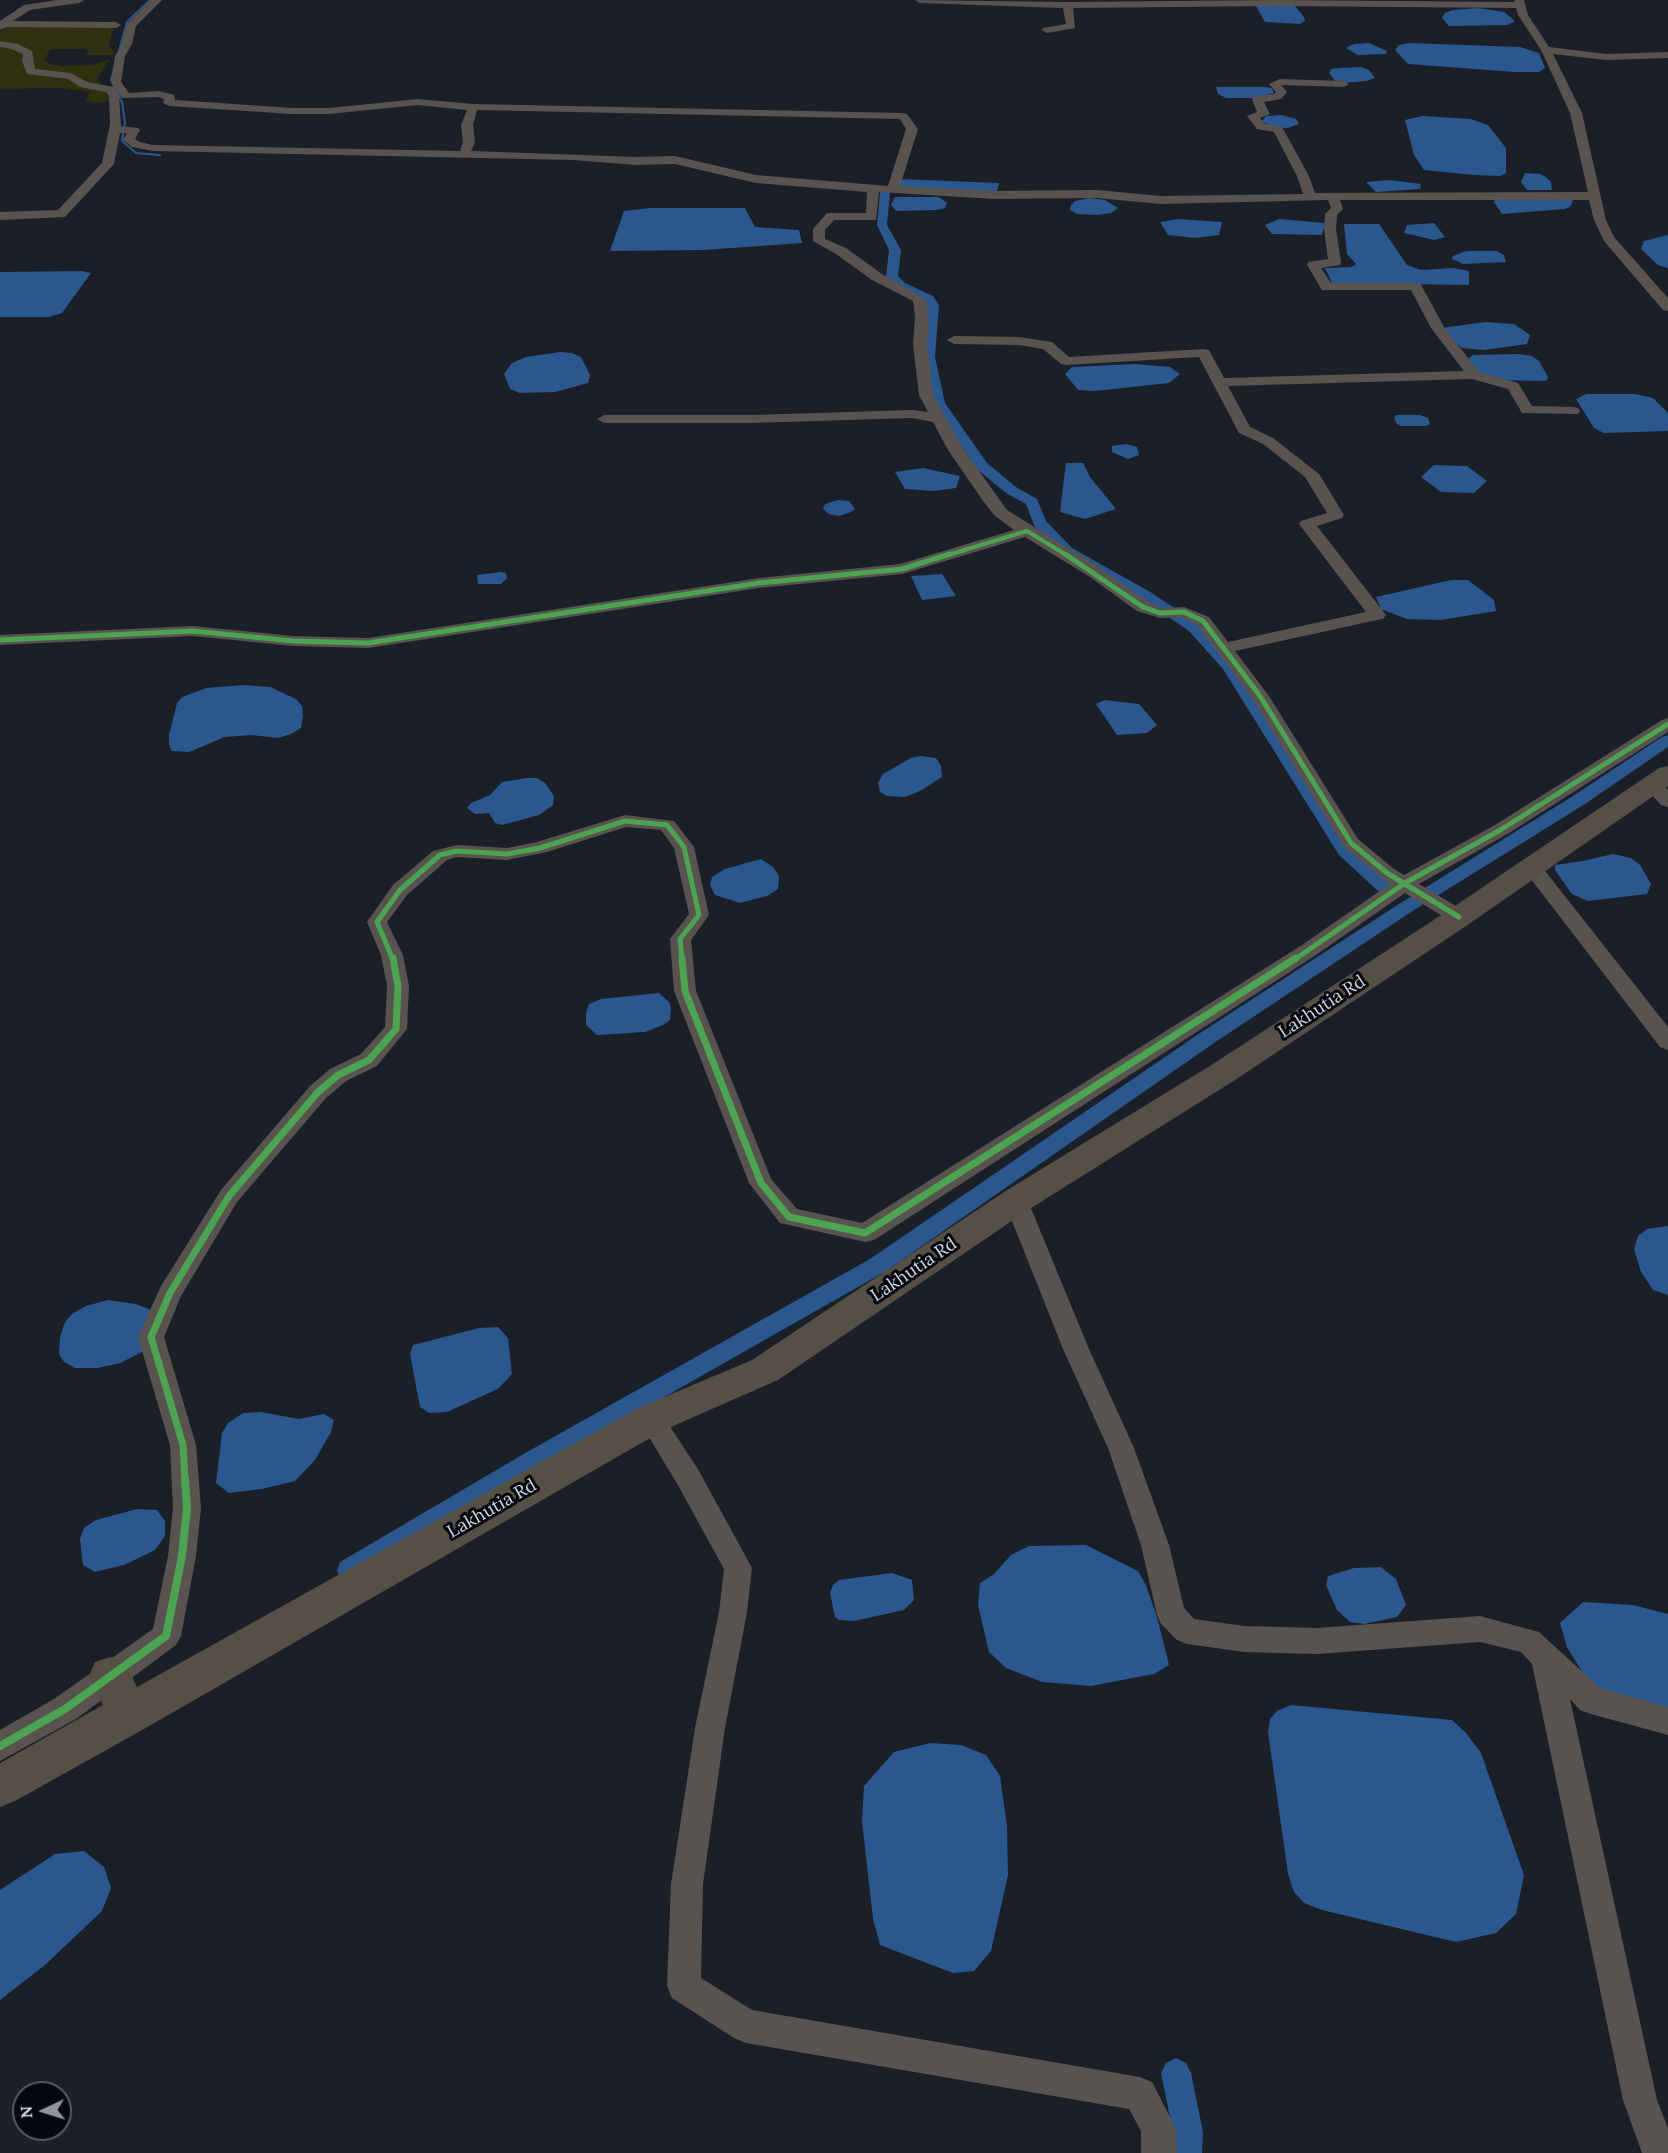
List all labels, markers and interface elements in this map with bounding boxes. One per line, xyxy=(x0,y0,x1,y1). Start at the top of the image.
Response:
street label: Lakhutia Rd xyxy=(1274,971,1370,1043)
street label: Lakhutia Rd xyxy=(867,1233,961,1307)
street label: Lakhutia Rd xyxy=(444,1475,540,1543)
north arrow xyxy=(12,2081,72,2141)
text: N xyxy=(16,2105,36,2119)

